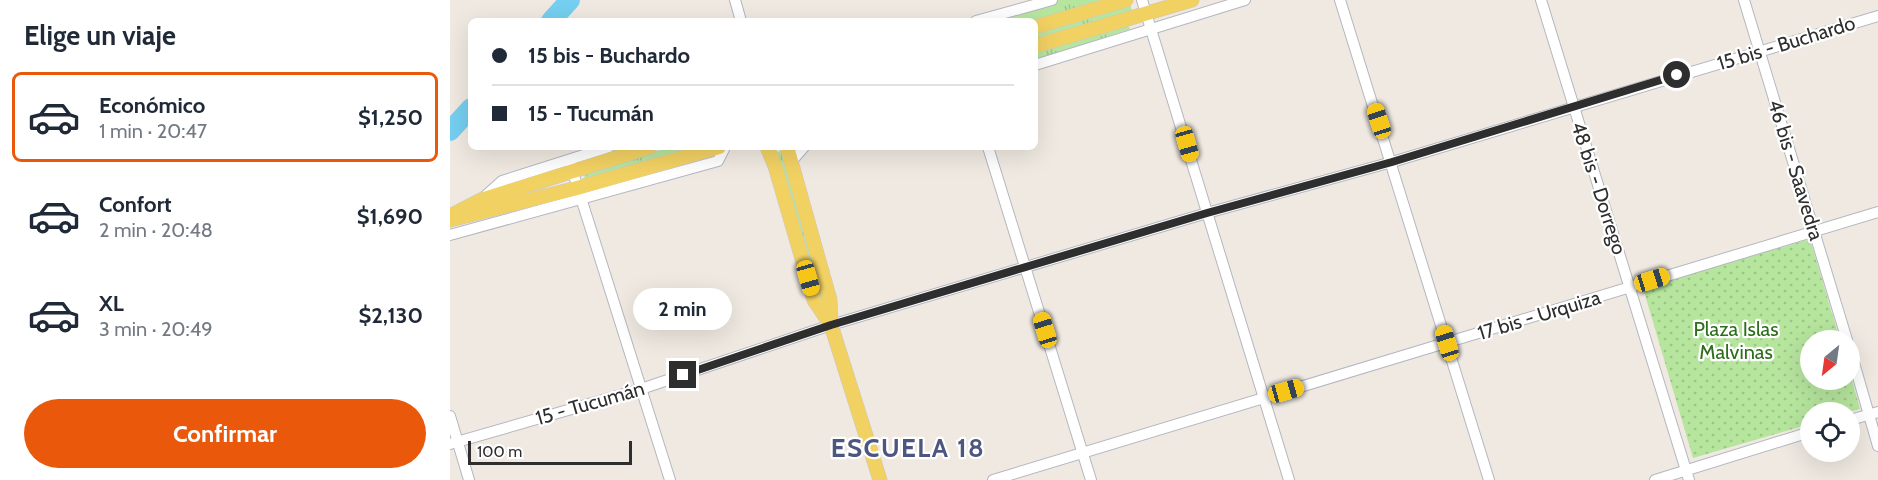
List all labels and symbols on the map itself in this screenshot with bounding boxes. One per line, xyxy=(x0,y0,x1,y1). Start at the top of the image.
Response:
street label: 15 bis - Buchardo xyxy=(1714,11,1858,75)
route start xyxy=(1663,61,1690,88)
street label: 46 bis - Saavedra xyxy=(1763,97,1829,244)
car xyxy=(1365,101,1393,141)
street label: 48 bis - Dorrego xyxy=(1566,119,1632,257)
car xyxy=(1173,124,1201,164)
car xyxy=(794,258,822,298)
car xyxy=(1632,266,1672,294)
street label: 17 bis - Urquiza xyxy=(1475,285,1604,345)
callout: 2 min xyxy=(634,288,732,330)
car xyxy=(1031,310,1059,350)
park label: Plaza Islas Malvinas xyxy=(1694,317,1778,364)
car xyxy=(1433,323,1461,363)
north arrow xyxy=(1800,330,1860,390)
route end xyxy=(669,361,696,388)
street label: 15 - Tucumán xyxy=(533,376,647,430)
car xyxy=(1266,377,1306,405)
district label: ESCUELA 18 xyxy=(831,432,985,464)
scale bar xyxy=(468,438,632,466)

